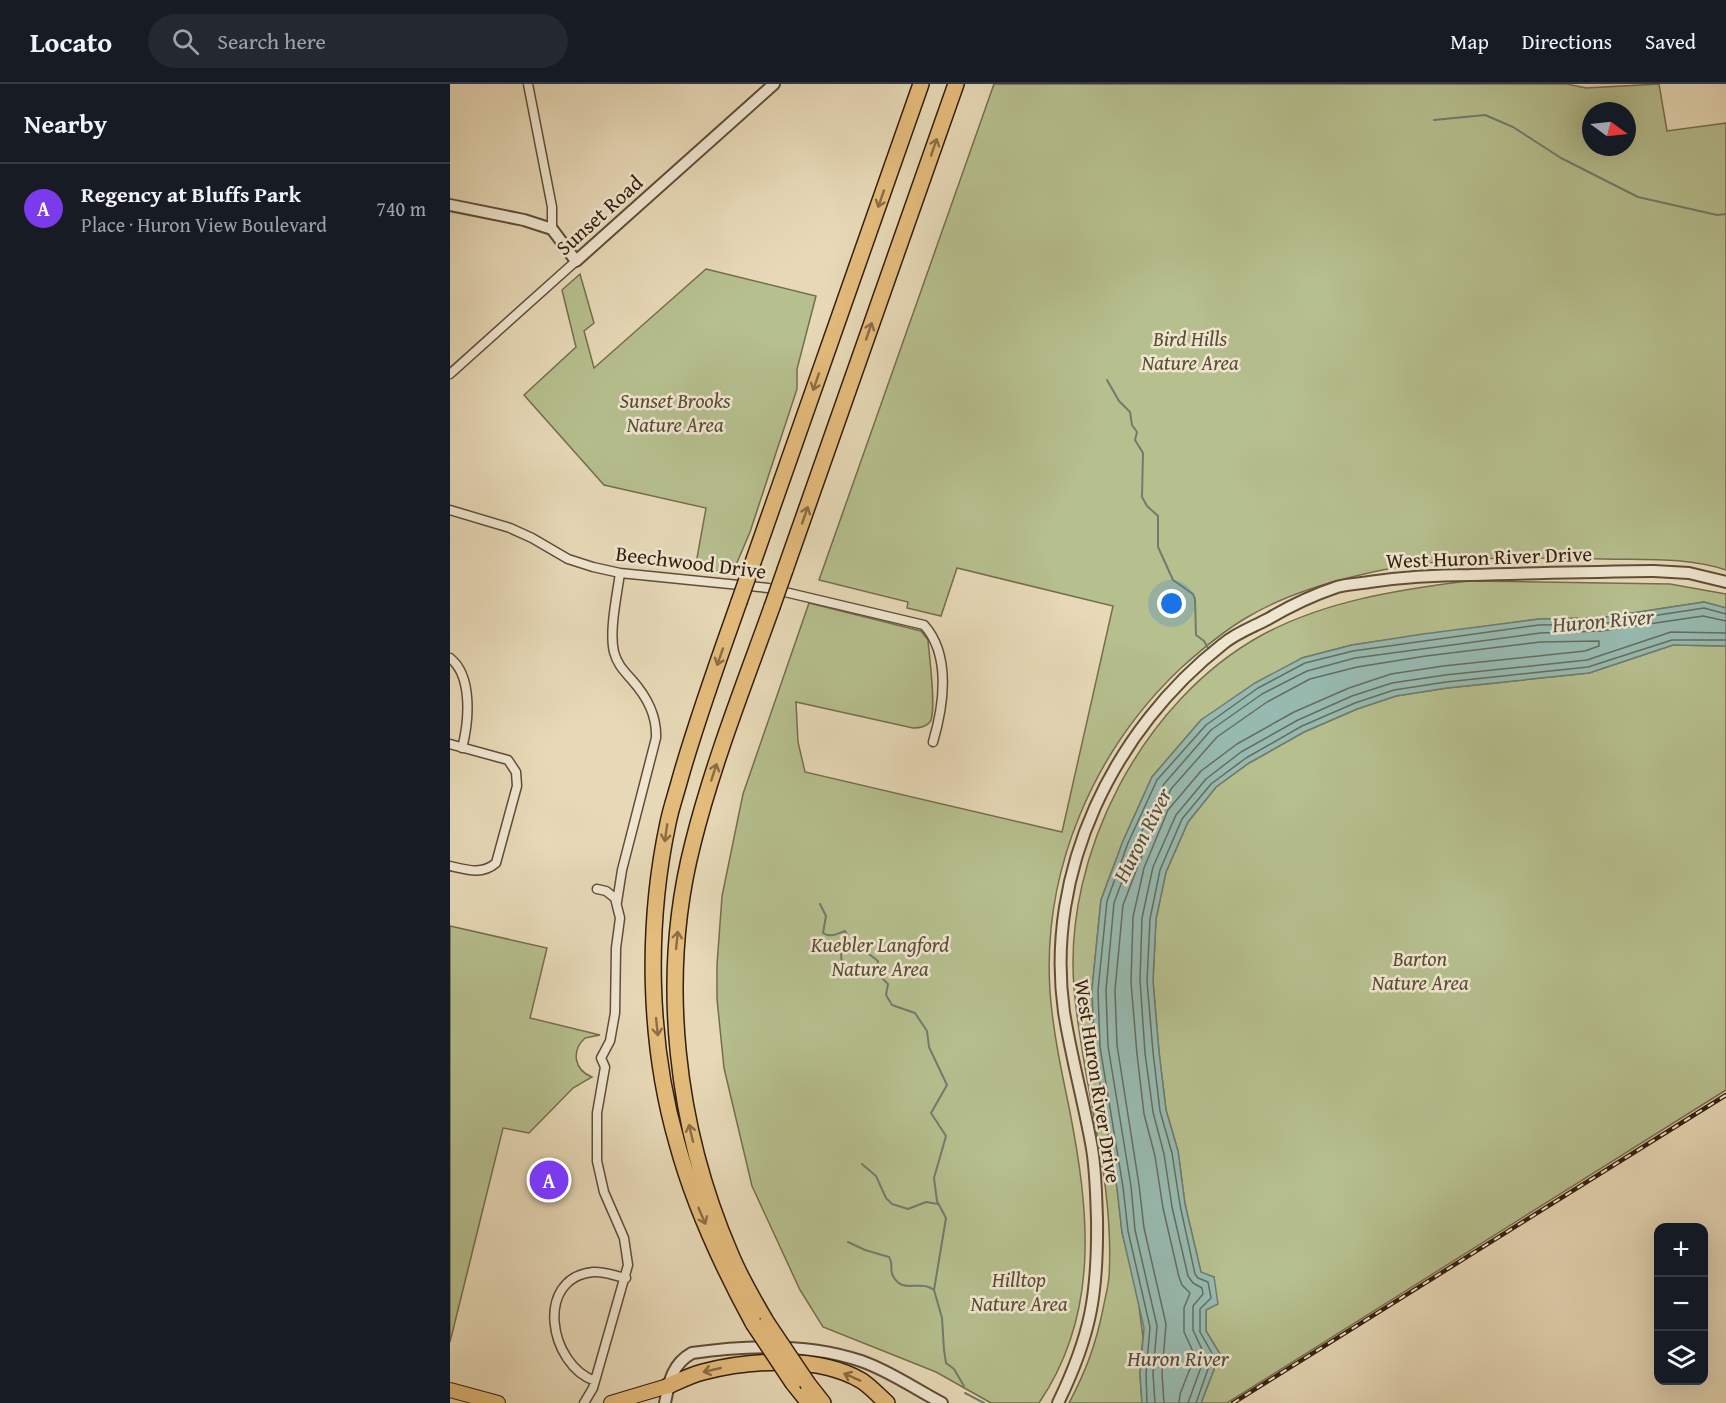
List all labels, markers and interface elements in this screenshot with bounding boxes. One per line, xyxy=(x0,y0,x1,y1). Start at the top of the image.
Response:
search box xyxy=(148,14,568,68)
text: Locato xyxy=(30,21,112,62)
icon: search xyxy=(169,25,202,58)
text: Search here xyxy=(217,25,326,57)
text: Map xyxy=(1450,26,1489,57)
text: Directions xyxy=(1522,26,1612,57)
text: Saved xyxy=(1645,26,1696,57)
north arrow xyxy=(1582,102,1636,156)
text: Nearby xyxy=(24,104,107,143)
one-way arrow xyxy=(929,138,940,157)
street label: Sunset Road xyxy=(549,167,650,263)
text: Regency at Bluffs Park xyxy=(81,178,301,210)
one-way arrow xyxy=(874,189,885,207)
text: A xyxy=(37,194,50,223)
text: 740 m xyxy=(376,194,426,223)
text: Place · Huron View Boulevard xyxy=(81,210,327,239)
one-way arrow xyxy=(865,322,876,341)
park label: Bird Hills Nature Area xyxy=(1140,323,1239,378)
one-way arrow xyxy=(810,373,821,391)
park label: Sunset Brooks Nature Area xyxy=(619,385,731,440)
one-way arrow xyxy=(800,506,811,525)
street label: Beechwood Drive xyxy=(614,537,768,587)
street label: West Huron River Drive xyxy=(1385,538,1593,576)
your location xyxy=(1157,589,1186,618)
water label: Huron River xyxy=(1550,600,1656,640)
one-way arrow xyxy=(713,647,724,666)
one-way arrow xyxy=(709,763,720,782)
water label: Huron River xyxy=(1104,782,1180,889)
one-way arrow xyxy=(661,822,672,842)
park label: Kuebler Langford Nature Area xyxy=(810,929,949,984)
one-way arrow xyxy=(672,930,683,950)
park label: Barton Nature Area xyxy=(1370,943,1469,998)
street label: West Huron River Drive xyxy=(1067,977,1129,1185)
one-way arrow xyxy=(652,1017,663,1036)
one-way arrow xyxy=(685,1124,696,1144)
pin: A xyxy=(530,1158,568,1202)
one-way arrow xyxy=(697,1206,708,1224)
map controls xyxy=(1654,1223,1708,1385)
button: + xyxy=(1654,1223,1708,1277)
park label: Hilltop Nature Area xyxy=(969,1264,1068,1319)
button: − xyxy=(1654,1277,1708,1331)
button: layers xyxy=(1654,1331,1708,1385)
water label: Huron River xyxy=(1126,1342,1230,1374)
one-way arrow xyxy=(703,1365,722,1376)
one-way arrow xyxy=(844,1371,862,1382)

